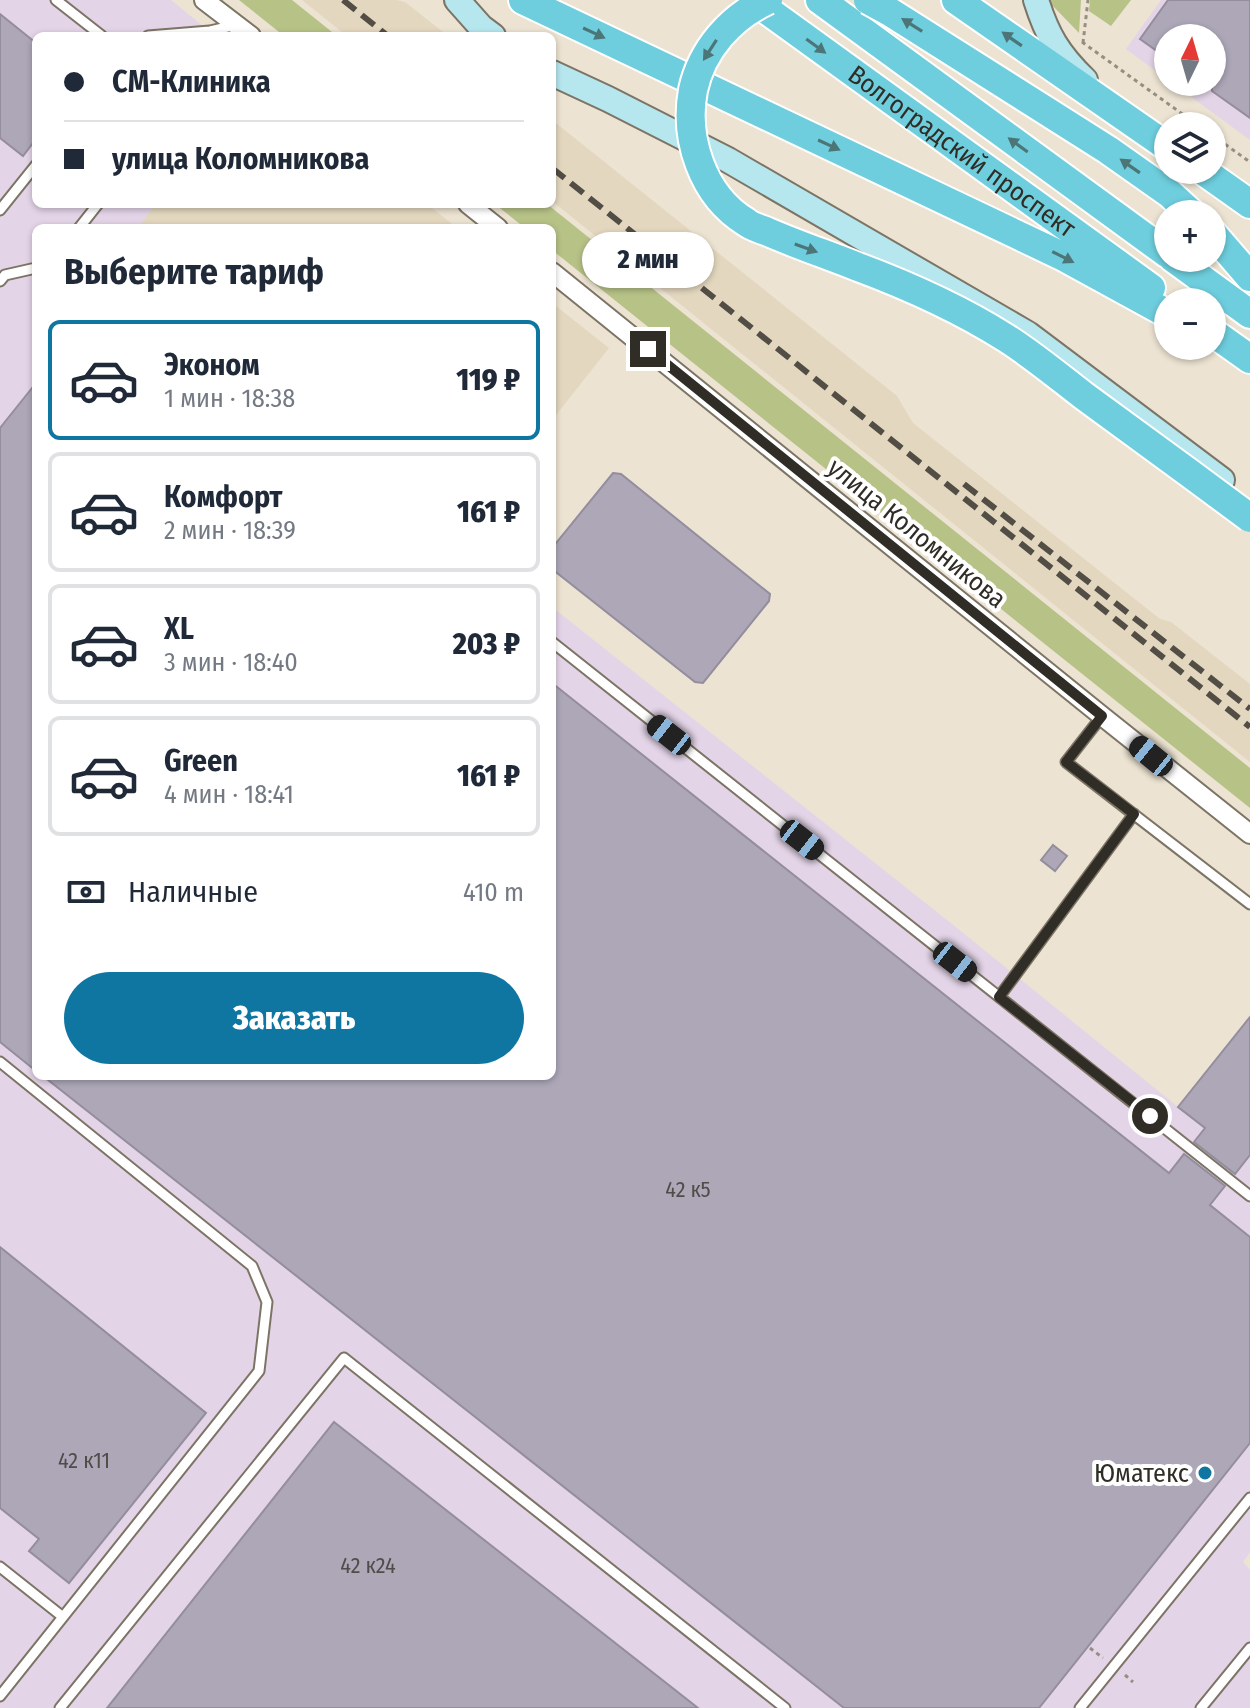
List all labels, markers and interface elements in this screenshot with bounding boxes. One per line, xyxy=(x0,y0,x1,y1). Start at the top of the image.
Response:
one-way arrow xyxy=(901,19,923,33)
north arrow xyxy=(1154,24,1226,96)
map controls xyxy=(1154,24,1226,360)
one-way arrow xyxy=(582,26,606,40)
one-way arrow xyxy=(1001,32,1022,47)
one-way arrow xyxy=(806,38,827,53)
one-way arrow xyxy=(704,39,718,61)
street label: Волгоградский проспект xyxy=(842,59,1082,244)
text: СМ-Клиника xyxy=(112,64,271,100)
button: layers xyxy=(1154,112,1226,184)
one-way arrow xyxy=(817,138,840,152)
one-way arrow xyxy=(1008,138,1029,153)
text: улица Коломникова xyxy=(112,141,369,177)
one-way arrow xyxy=(1120,159,1141,174)
button: + xyxy=(1154,200,1226,272)
callout: 2 мин xyxy=(582,233,714,289)
one-way arrow xyxy=(794,242,818,255)
text: 2 мин xyxy=(617,244,679,275)
text: Выберите тариф xyxy=(64,250,324,294)
one-way arrow xyxy=(1052,251,1075,264)
button: − xyxy=(1154,288,1226,360)
route end xyxy=(630,331,666,367)
icon: car xyxy=(68,344,140,416)
text: Эконом xyxy=(164,347,260,383)
text: 119 ₽ xyxy=(456,362,520,398)
text: 1 мин · 18:38 xyxy=(164,383,295,414)
street label: улица Коломникова xyxy=(821,452,1012,615)
icon: car xyxy=(68,476,140,548)
text: Комфорт xyxy=(164,479,282,515)
text: 161 ₽ xyxy=(457,494,520,530)
text: 2 мин · 18:39 xyxy=(164,515,296,546)
icon: car xyxy=(68,608,140,680)
text: XL xyxy=(164,611,194,647)
text: 203 ₽ xyxy=(453,626,520,662)
text: 3 мин · 18:40 xyxy=(164,647,298,678)
car xyxy=(643,711,695,759)
car xyxy=(1125,732,1177,780)
icon: car xyxy=(68,740,140,812)
text: Green xyxy=(164,743,238,779)
text: 161 ₽ xyxy=(457,758,520,794)
text: 4 мин · 18:41 xyxy=(164,779,294,810)
car xyxy=(776,816,828,864)
icon: cash xyxy=(64,870,108,914)
text: Наличные xyxy=(128,874,258,910)
text: 410 m xyxy=(463,877,524,908)
car xyxy=(929,938,981,986)
button: Заказать xyxy=(64,972,524,1064)
route start xyxy=(1132,1098,1168,1134)
house number: 42 к5 xyxy=(665,1176,711,1203)
house number: 42 к11 xyxy=(58,1447,110,1474)
place label: Юматекс xyxy=(1094,1458,1189,1489)
marker: Юматекс xyxy=(1196,1464,1214,1482)
house number: 42 к24 xyxy=(340,1552,396,1579)

